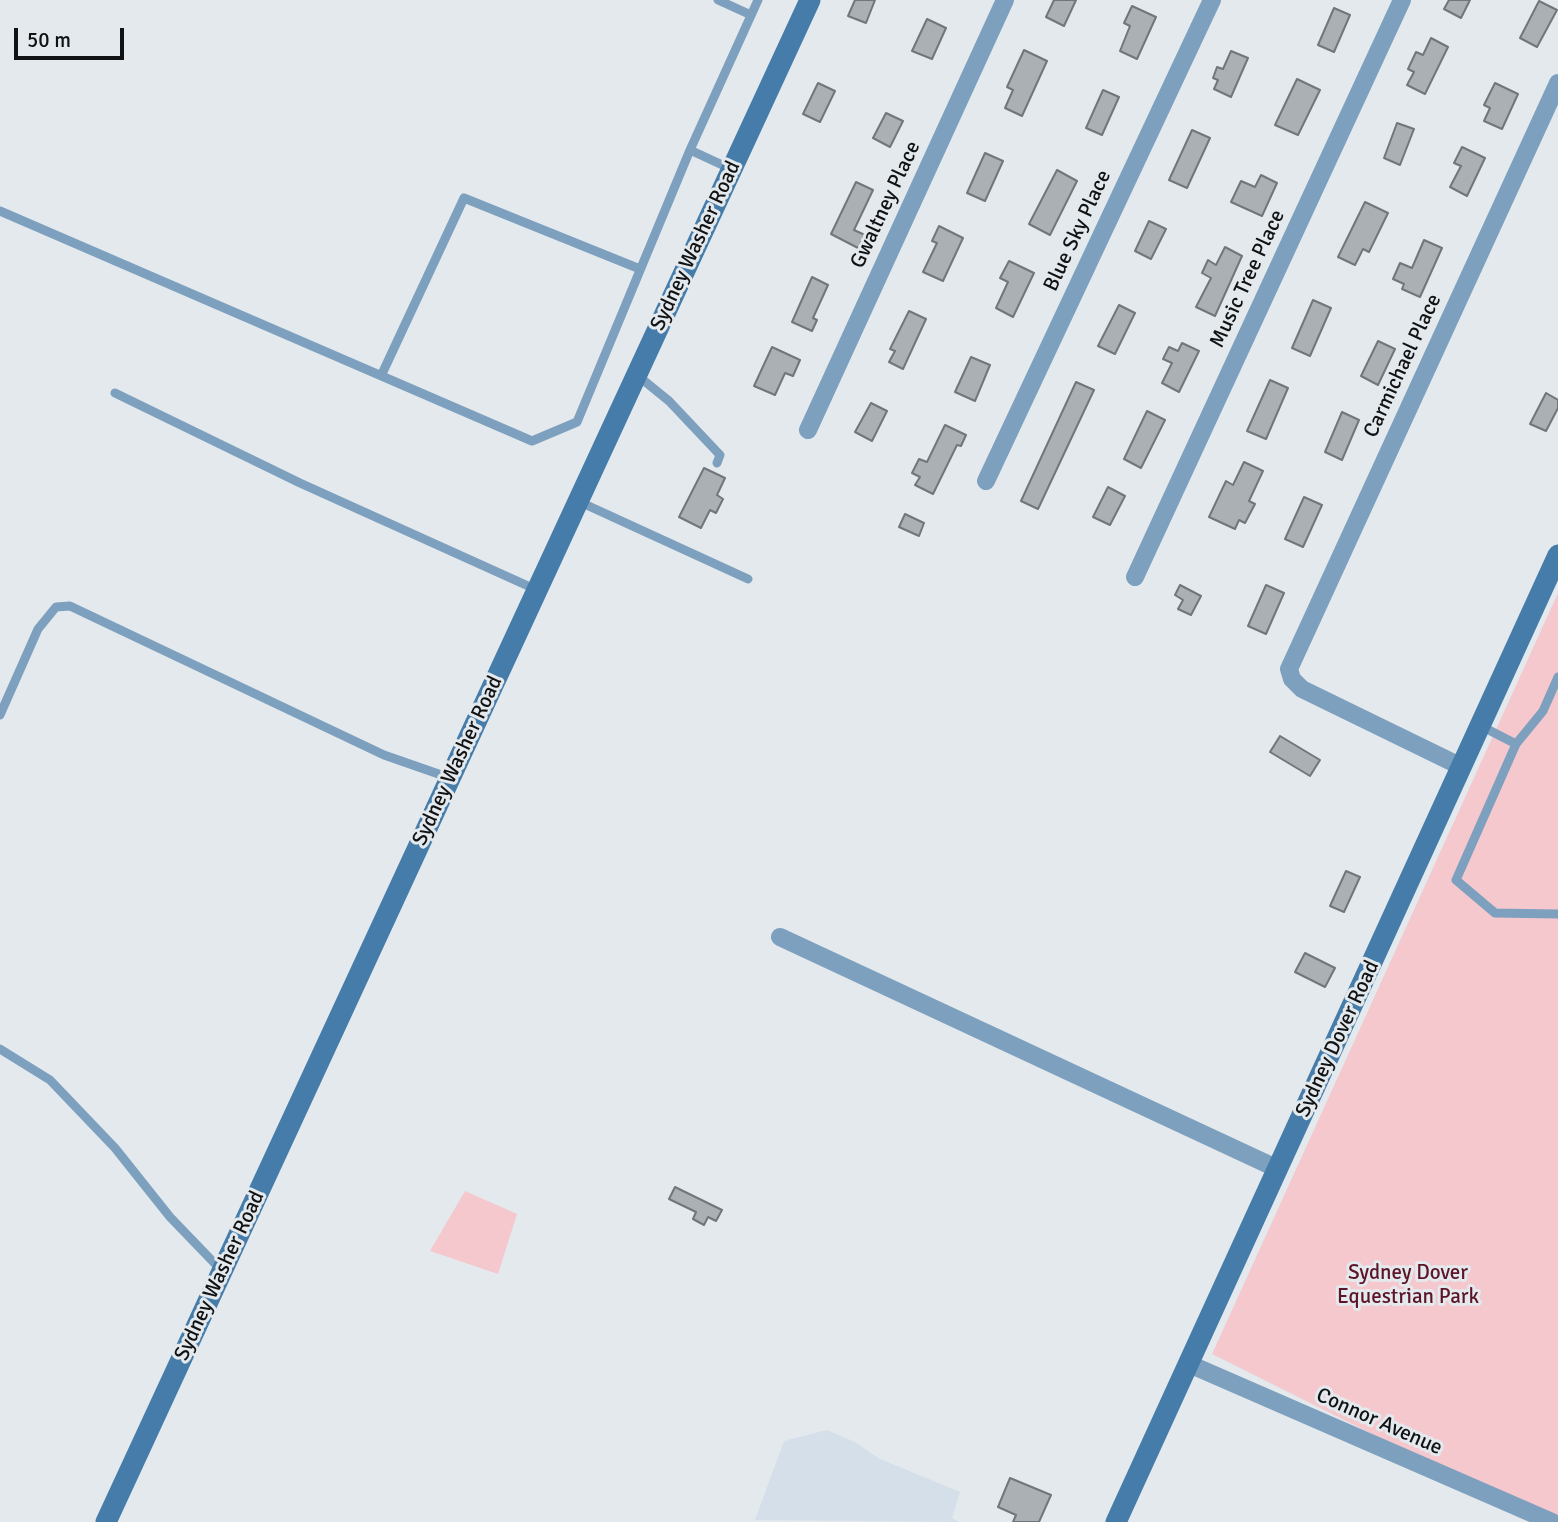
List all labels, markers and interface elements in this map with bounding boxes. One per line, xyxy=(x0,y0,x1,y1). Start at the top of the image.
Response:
scale bar xyxy=(18,14,128,58)
text: 50 m xyxy=(27,27,71,53)
street label: Gwaltney Place xyxy=(846,137,926,273)
street label: Sydney Washer Road xyxy=(646,157,746,335)
street label: Blue Sky Place xyxy=(1039,166,1117,296)
street label: Music Tree Place xyxy=(1205,206,1291,352)
street label: Carmichael Place xyxy=(1359,290,1447,442)
street label: Sydney Washer Road xyxy=(408,672,508,850)
street label: Sydney Dover Road xyxy=(1291,957,1385,1121)
street label: Sydney Washer Road xyxy=(170,1187,270,1365)
park label: Sydney Dover Equestrian Park xyxy=(1337,1260,1479,1310)
street label: Connor Avenue xyxy=(1312,1383,1446,1461)

